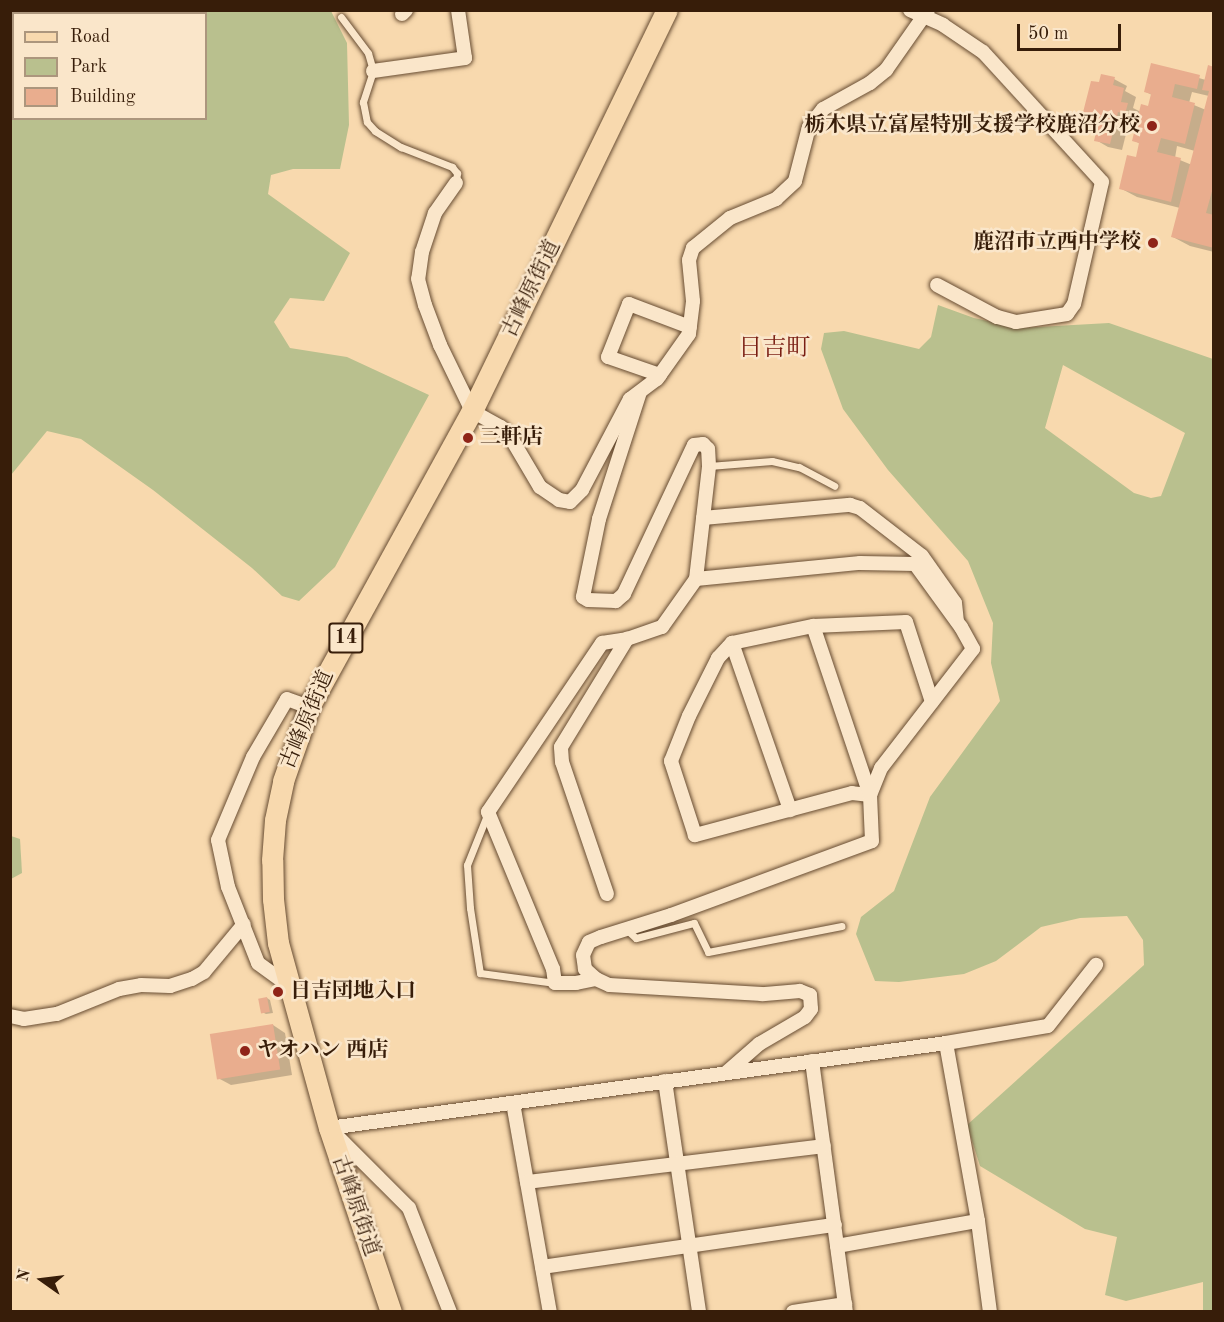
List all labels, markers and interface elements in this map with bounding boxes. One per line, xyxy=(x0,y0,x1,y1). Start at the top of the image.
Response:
legend xyxy=(12,12,207,120)
scale bar xyxy=(1020,12,1124,50)
text: 50 m xyxy=(1028,25,1068,43)
text: Road xyxy=(70,28,110,46)
text: Park xyxy=(70,58,107,76)
text: Building xyxy=(70,88,135,106)
place label: 栃木県立富屋特別支援学校鹿沼分校 xyxy=(804,113,1140,139)
marker: 栃木県立富屋特別支援学校鹿沼分校 xyxy=(1145,119,1159,133)
place label: 鹿沼市立西中学校 xyxy=(973,230,1141,256)
street label: 古峰原街道 xyxy=(498,236,566,342)
marker: 鹿沼市立西中学校 xyxy=(1146,236,1160,250)
district label: 日吉町 xyxy=(738,336,810,364)
place label: 三軒店 xyxy=(480,425,543,451)
marker: 三軒店 xyxy=(461,431,475,445)
road number: 14 xyxy=(328,621,364,655)
street label: 古峰原街道 xyxy=(276,667,340,773)
place label: 日吉団地入口 xyxy=(290,979,416,1005)
marker: 日吉団地入口 xyxy=(271,985,285,999)
place label: ヤオハン 西店 xyxy=(257,1038,389,1064)
marker: ヤオハン 西店 xyxy=(238,1044,252,1058)
street label: 古峰原街道 xyxy=(326,1152,384,1260)
north arrow xyxy=(12,1250,72,1310)
text: N xyxy=(15,1268,34,1284)

